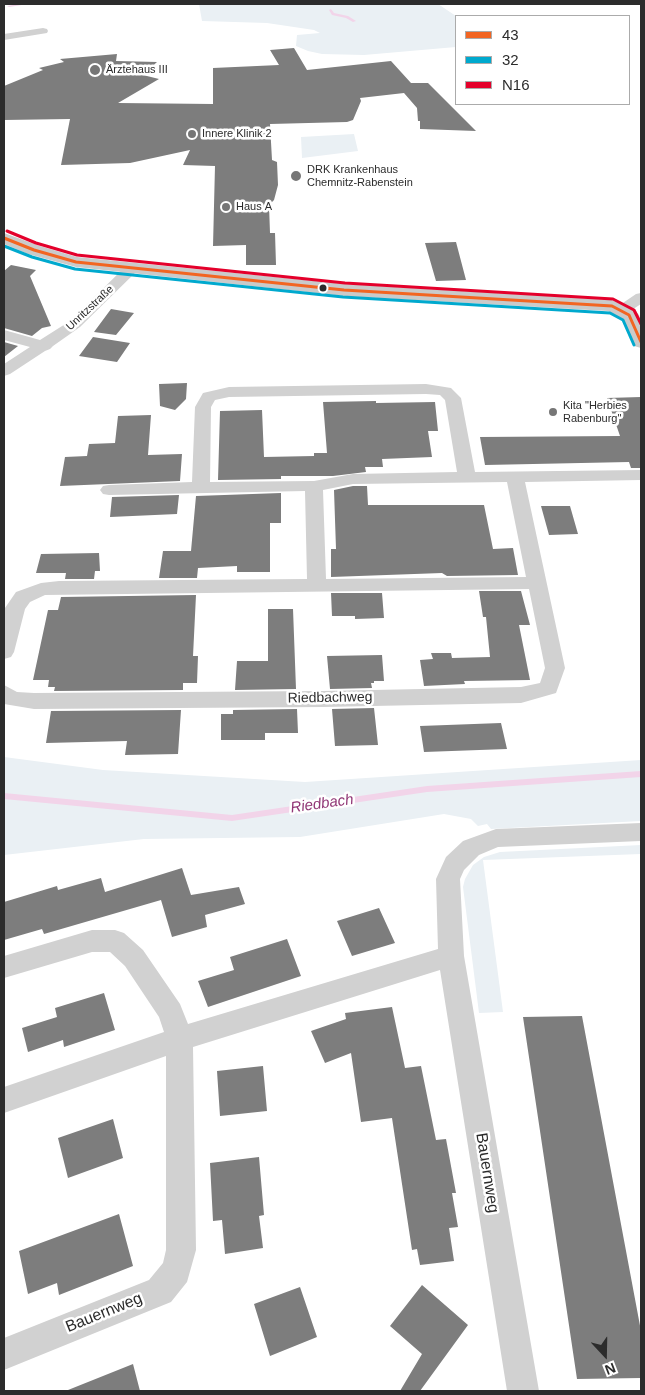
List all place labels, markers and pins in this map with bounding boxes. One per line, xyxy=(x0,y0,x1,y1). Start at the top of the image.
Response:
marker: Ärztehaus III xyxy=(88,63,102,77)
place label: Ärztehaus III xyxy=(106,63,168,77)
place label: Innere Klinik 2 xyxy=(202,127,272,141)
marker: Innere Klinik 2 xyxy=(186,128,198,140)
place label: DRK Krankenhaus Chemnitz-Rabenstein xyxy=(307,163,413,189)
marker: DRK Krankenhaus Chemnitz-Rabenstein xyxy=(289,169,303,183)
place label: Haus A xyxy=(236,200,272,214)
marker: Haus A xyxy=(220,201,232,213)
unlabelled marker xyxy=(318,283,328,293)
place label: Kita "Herbies Rabenburg" xyxy=(563,399,627,425)
marker: Kita "Herbies Rabenburg" xyxy=(547,406,559,418)

